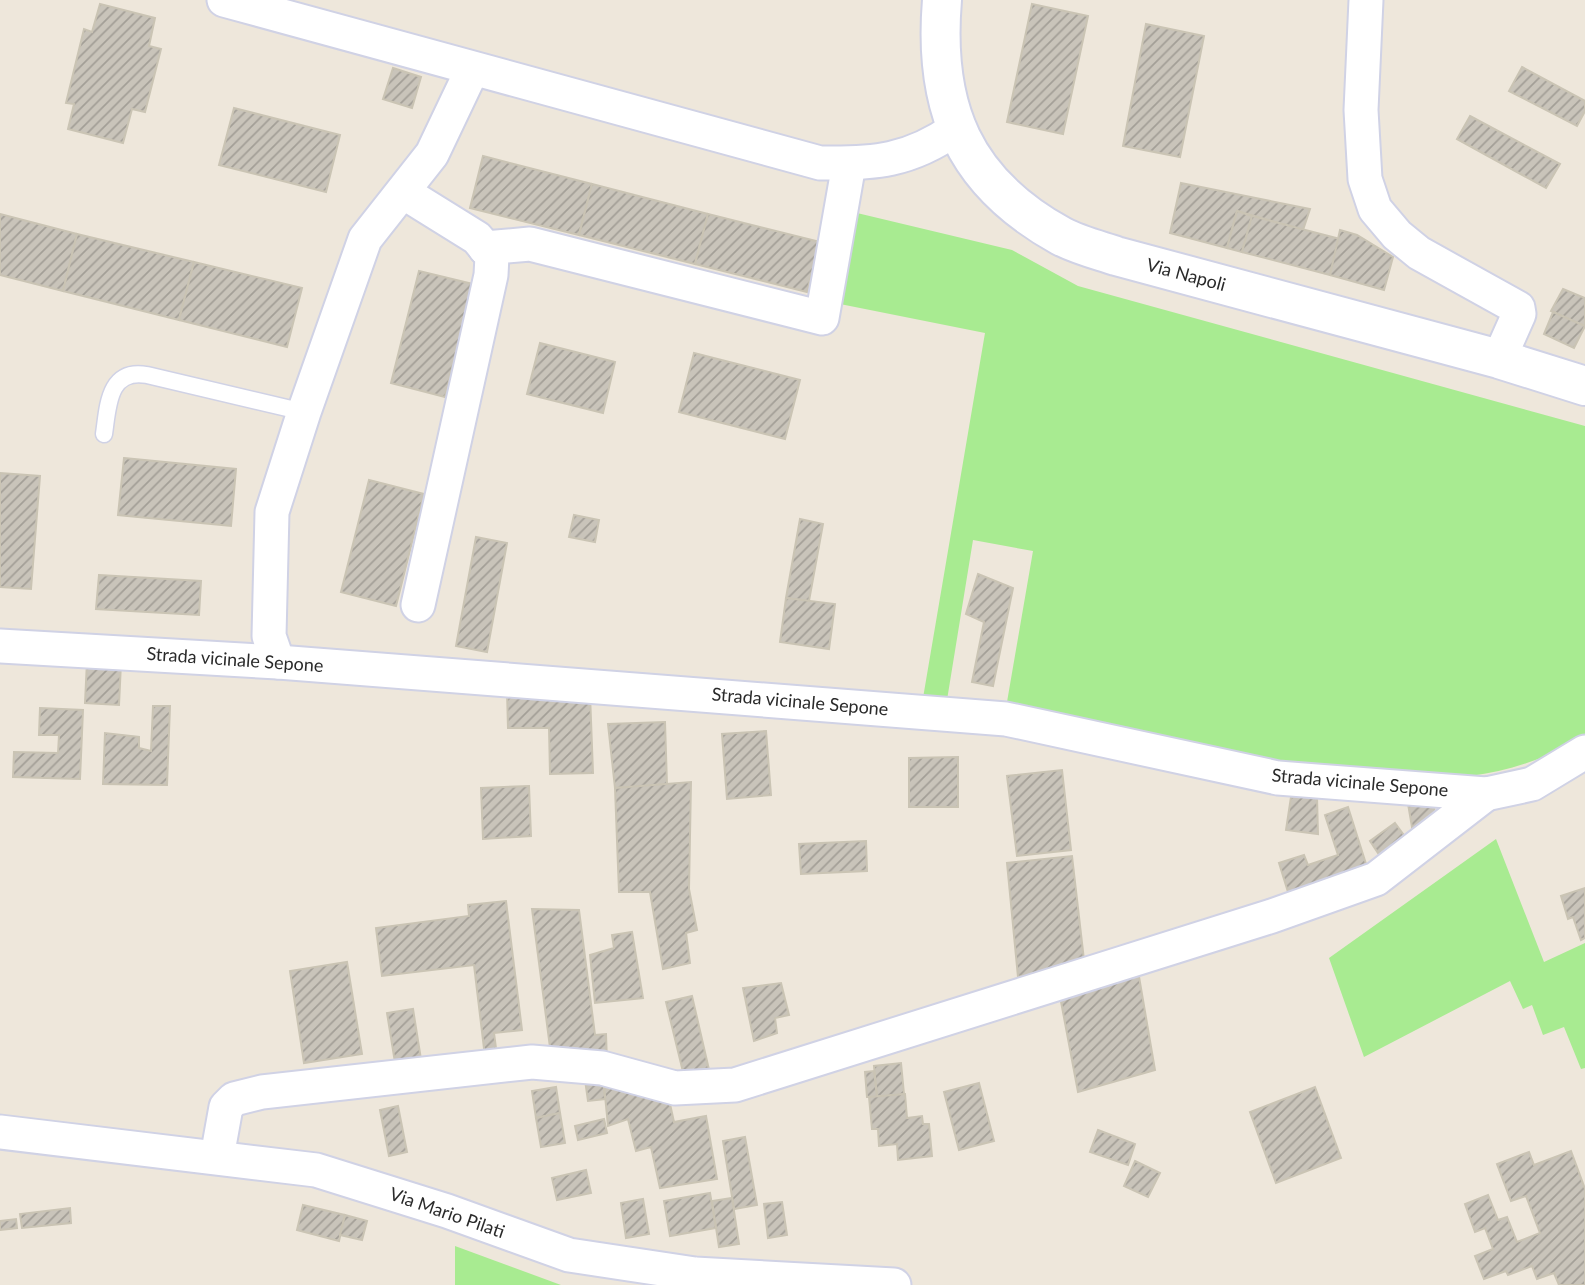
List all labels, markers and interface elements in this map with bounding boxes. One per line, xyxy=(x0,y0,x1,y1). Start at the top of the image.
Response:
street label: Via Napoli xyxy=(1144,253,1228,295)
street label: Strada vicinale Sepone xyxy=(146,642,324,676)
street label: Strada vicinale Sepone xyxy=(711,682,889,720)
street label: Strada vicinale Sepone xyxy=(1271,763,1449,801)
street label: Via Mario Pilati xyxy=(387,1182,508,1242)

